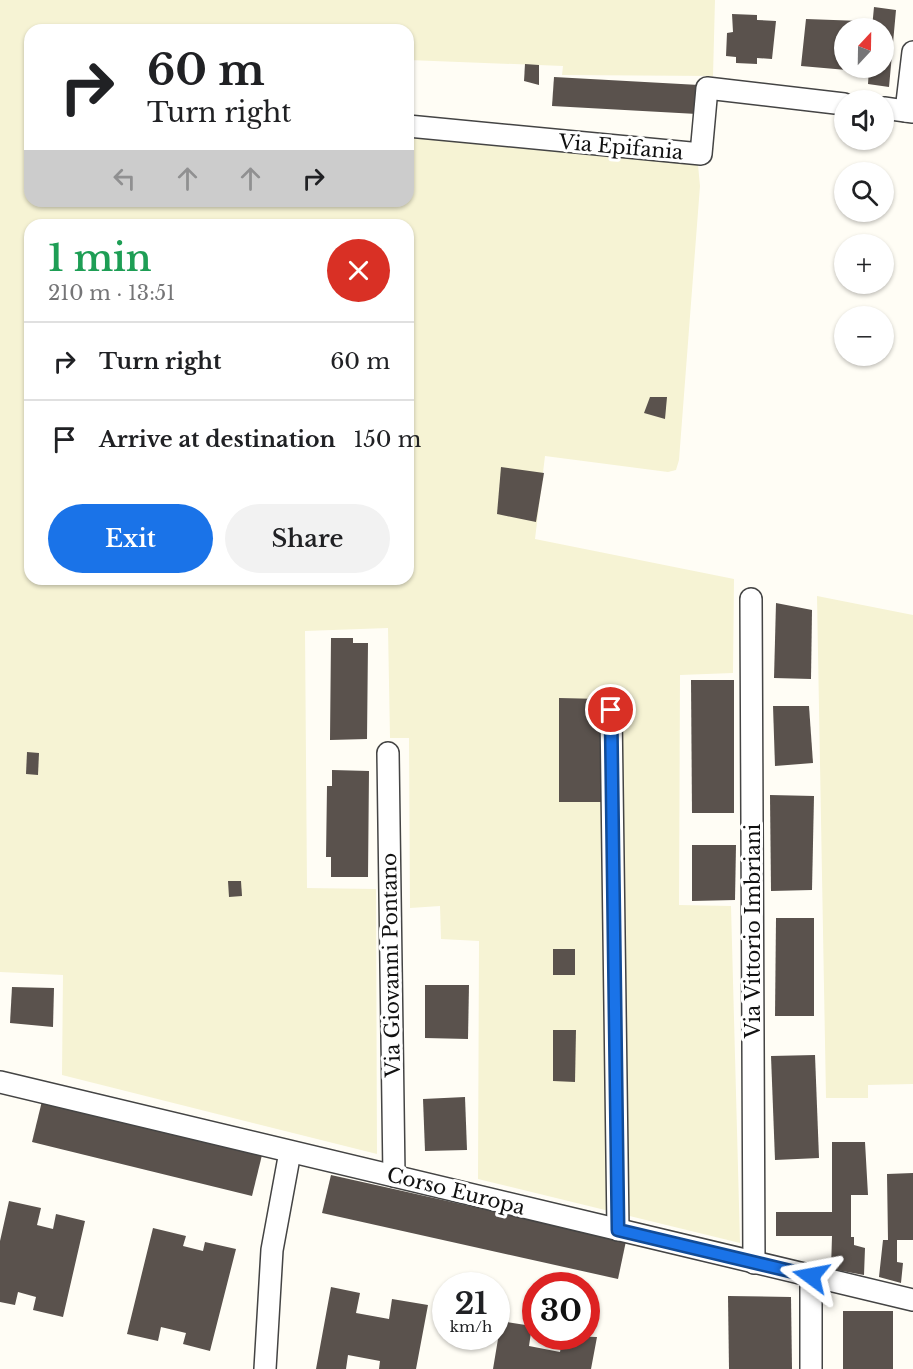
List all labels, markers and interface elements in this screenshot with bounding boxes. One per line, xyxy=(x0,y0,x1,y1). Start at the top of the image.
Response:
north arrow xyxy=(834,18,894,78)
map controls xyxy=(834,18,894,366)
text: 60 m xyxy=(147,44,265,96)
icon: right xyxy=(48,48,126,126)
button: sound xyxy=(834,90,894,150)
text: Turn right xyxy=(147,96,291,129)
street label: Via Epifania xyxy=(557,130,685,164)
icon: left xyxy=(108,162,141,195)
icon: ahead xyxy=(171,162,204,195)
icon: ahead xyxy=(234,162,267,195)
icon: right xyxy=(297,162,330,195)
button: search xyxy=(834,162,894,222)
button: + xyxy=(834,234,894,294)
text: 1 min xyxy=(48,236,152,281)
button: close xyxy=(327,239,390,302)
text: 210 m · 13:51 xyxy=(48,281,175,305)
button: − xyxy=(834,306,894,366)
icon: right xyxy=(48,345,81,378)
text: Turn right xyxy=(99,348,221,375)
text: 60 m xyxy=(330,348,390,375)
icon: arrive xyxy=(48,423,81,456)
text: Arrive at destination xyxy=(99,426,336,453)
text: 150 m xyxy=(354,426,421,453)
button: Exit xyxy=(48,504,213,573)
button: Share xyxy=(225,504,390,573)
pin xyxy=(585,684,636,735)
icon: arrive xyxy=(594,693,627,726)
street label: Via Vittorio Imbriani xyxy=(741,823,765,1039)
street label: Via Giovanni Pontano xyxy=(377,853,405,1078)
street label: Corso Europa xyxy=(384,1162,528,1220)
position arrow xyxy=(779,1244,843,1308)
speed limit sign: 30 xyxy=(522,1272,600,1350)
text: 21 xyxy=(455,1285,487,1322)
text: km/h xyxy=(450,1317,492,1336)

